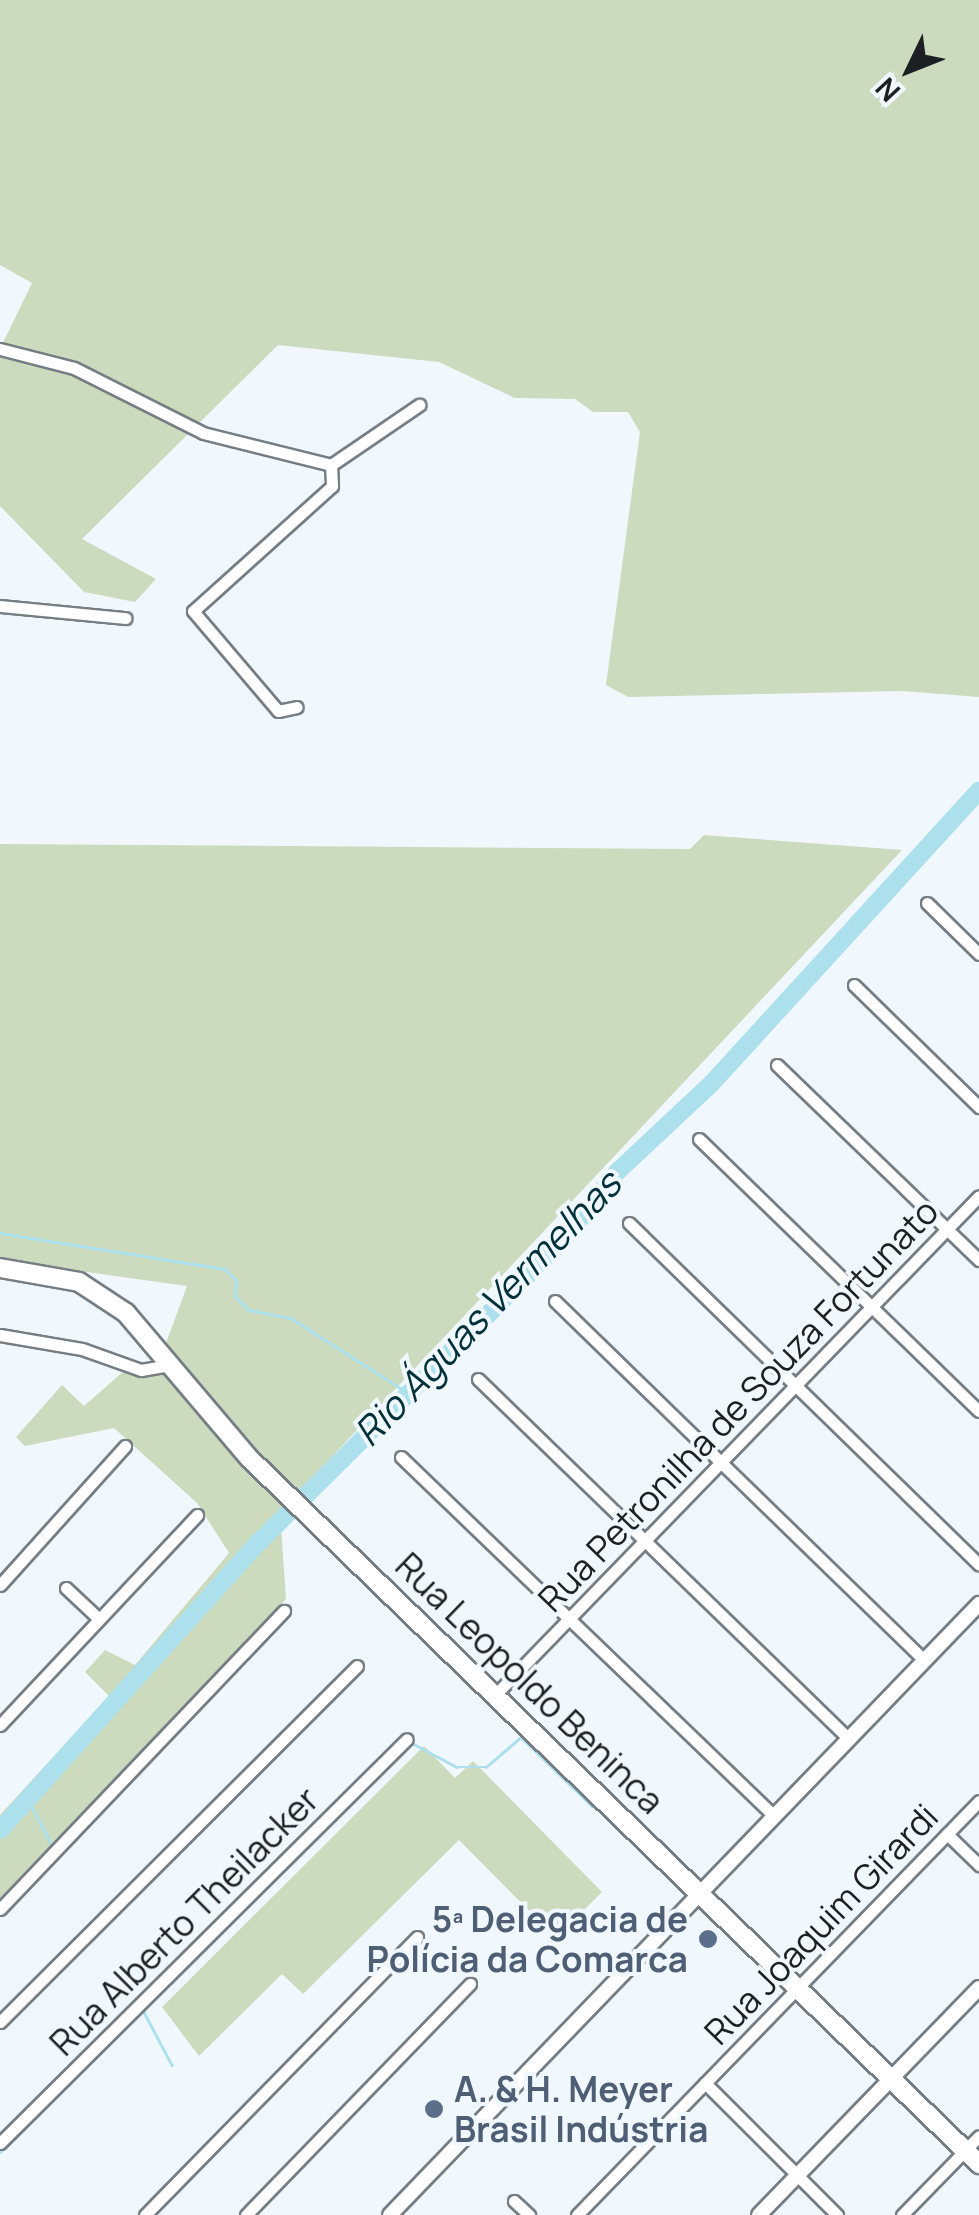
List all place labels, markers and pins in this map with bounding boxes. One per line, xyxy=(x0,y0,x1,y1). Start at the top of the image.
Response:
place label: 5ª Delegacia de Polícia da Comarca xyxy=(367,1898,688,1980)
marker: 5ª Delegacia de Polícia da Comarca xyxy=(697,1928,719,1950)
place label: A. & H. Meyer Brasil Indústria xyxy=(454,2068,708,2150)
marker: A. & H. Meyer Brasil Indústria xyxy=(423,2098,445,2120)

